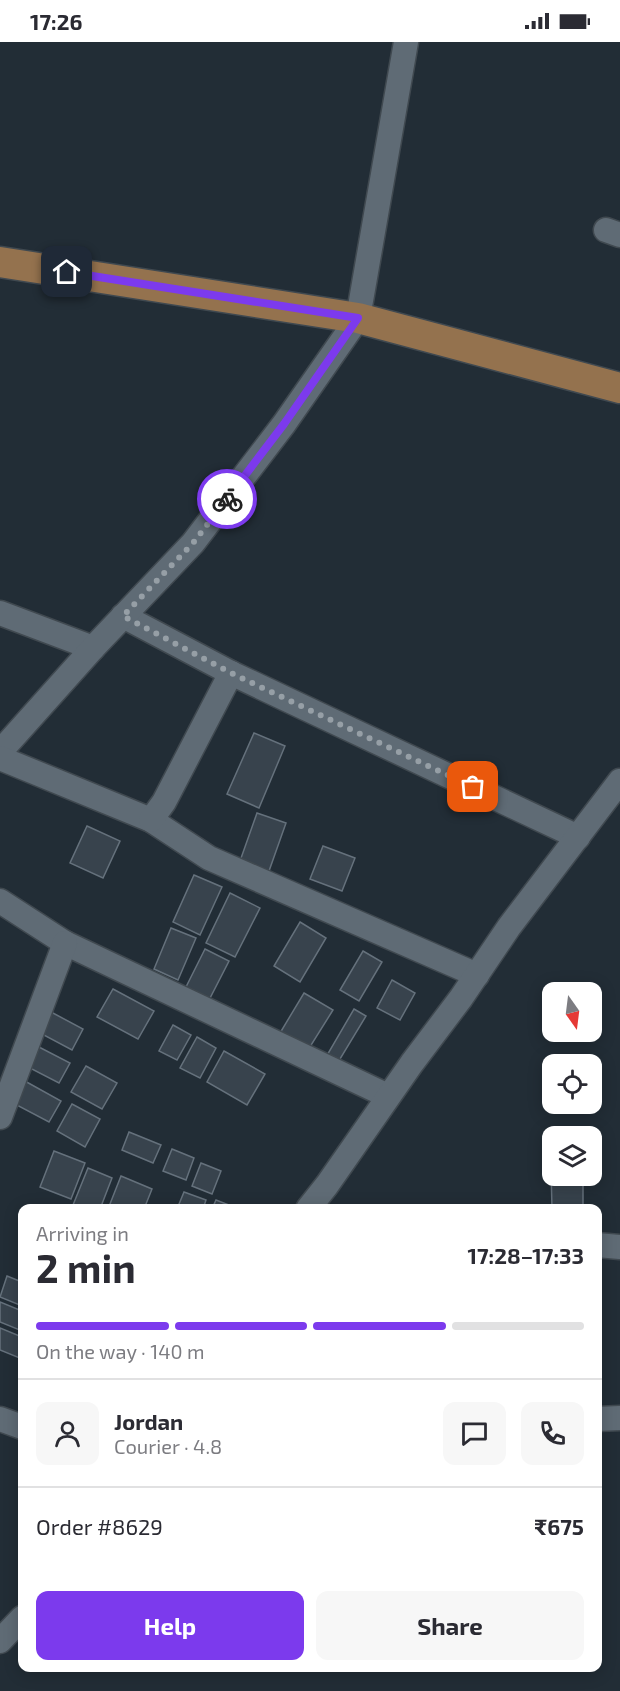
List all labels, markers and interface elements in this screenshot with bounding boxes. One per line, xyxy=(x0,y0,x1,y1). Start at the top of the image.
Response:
text: 17:26 xyxy=(30,8,83,34)
pin xyxy=(41,246,92,297)
icon: home xyxy=(50,255,83,288)
courier xyxy=(197,469,257,529)
icon: bike xyxy=(211,483,244,516)
pin xyxy=(447,761,498,812)
icon: bag xyxy=(456,770,489,803)
north arrow xyxy=(542,982,602,1042)
map controls xyxy=(542,982,602,1186)
button: locate xyxy=(542,1054,602,1114)
button: layers xyxy=(542,1126,602,1186)
text: Arriving in xyxy=(36,1221,129,1245)
text: 17:28–17:33 xyxy=(467,1242,584,1268)
text: 2 min xyxy=(36,1244,136,1291)
text: On the way · 140 m xyxy=(36,1339,205,1363)
button: person xyxy=(36,1402,99,1465)
button: chat xyxy=(443,1402,506,1465)
button: phone xyxy=(521,1402,584,1465)
text: Jordan xyxy=(114,1408,183,1434)
text: Courier · 4.8 xyxy=(114,1434,222,1458)
text: Order #8629 xyxy=(36,1513,163,1539)
text: ₹675 xyxy=(534,1513,584,1539)
button: Help xyxy=(36,1591,304,1660)
button: Share xyxy=(316,1591,584,1660)

